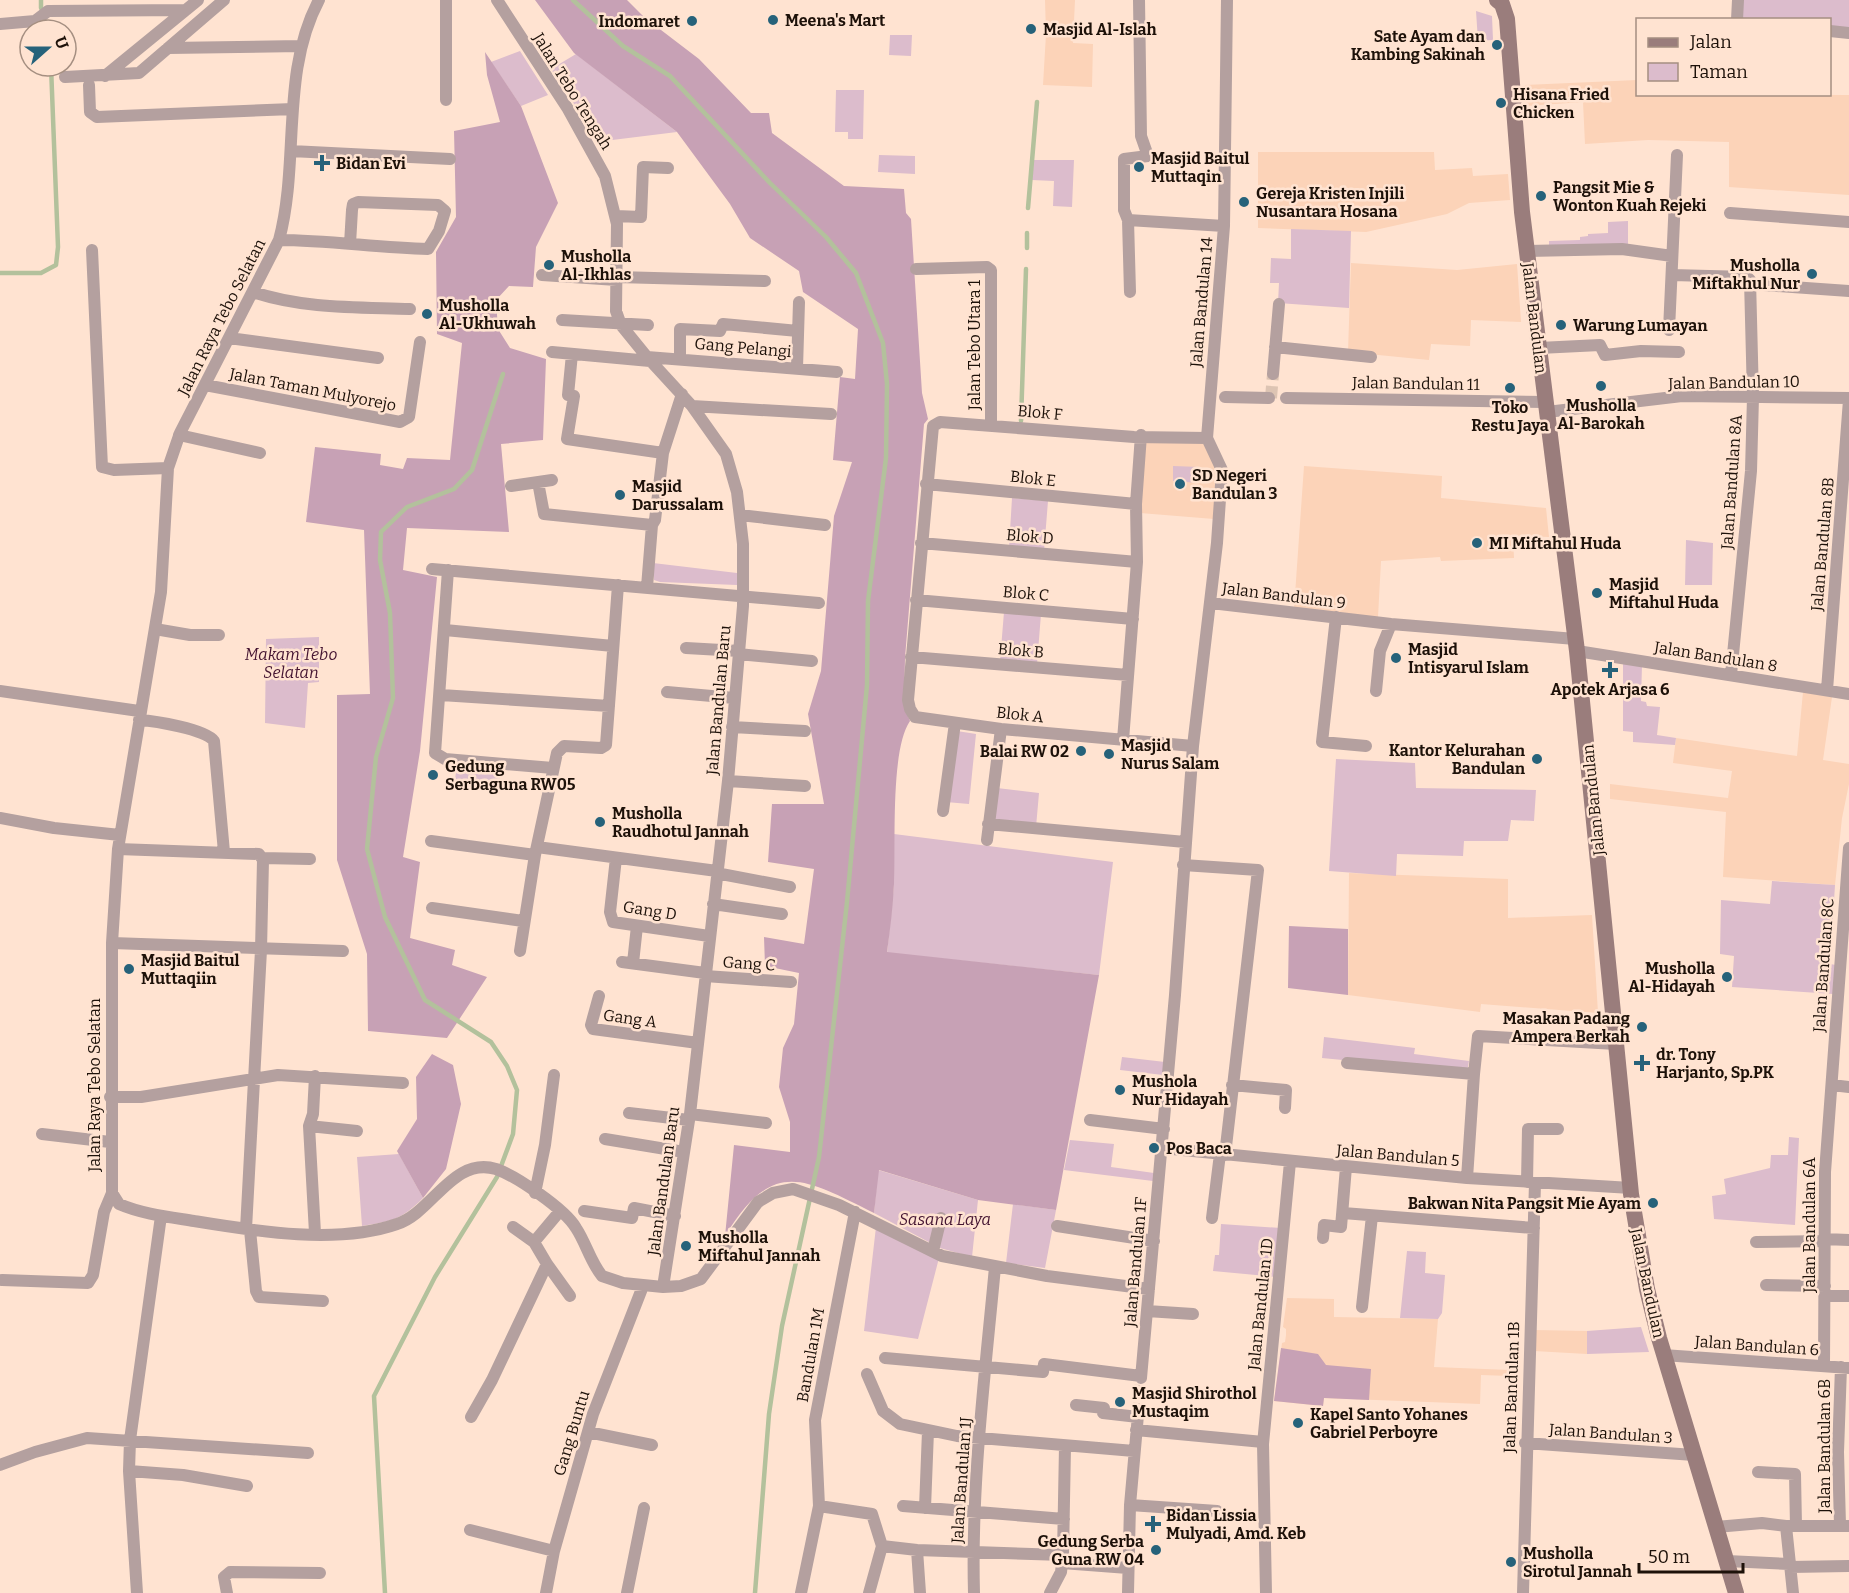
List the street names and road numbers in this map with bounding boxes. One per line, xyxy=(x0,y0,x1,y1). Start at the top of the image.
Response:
street label: Jalan Tebo Tengah xyxy=(528,29,616,153)
street label: Jalan Bandulan 14 xyxy=(1186,235,1217,369)
street label: Jalan Raya Tebo Selatan xyxy=(173,236,269,400)
street label: Jalan Bandulan xyxy=(1518,260,1551,375)
street label: Jalan Tebo Utara 1 xyxy=(965,279,984,411)
street label: Gang Pelangi xyxy=(694,334,793,361)
street label: Jalan Taman Mulyorejo xyxy=(227,364,398,415)
street label: Jalan Bandulan 10 xyxy=(1667,372,1800,393)
street label: Jalan Bandulan 11 xyxy=(1351,373,1481,394)
street label: Blok F xyxy=(1017,401,1063,424)
street label: Jalan Bandulan 8A xyxy=(1717,413,1746,551)
street label: Blok E xyxy=(1009,467,1057,490)
street label: Jalan Bandulan 8B xyxy=(1807,476,1838,613)
street label: Blok D xyxy=(1005,525,1055,548)
street label: Jalan Bandulan 9 xyxy=(1220,578,1347,612)
street label: Blok C xyxy=(1002,582,1050,605)
street label: Jalan Bandulan Baru xyxy=(702,624,735,777)
street label: Jalan Bandulan 8 xyxy=(1652,637,1779,676)
street label: Blok B xyxy=(997,639,1045,662)
street label: Blok A xyxy=(995,703,1045,726)
street label: Jalan Bandulan xyxy=(1578,743,1609,857)
street label: Gang D xyxy=(622,897,678,924)
street label: Jalan Bandulan 8C xyxy=(1809,897,1838,1034)
street label: Gang C xyxy=(722,952,776,975)
street label: Jalan Raya Tebo Selatan xyxy=(85,998,104,1173)
street label: Gang A xyxy=(602,1005,659,1032)
street label: Jalan Bandulan Baru xyxy=(643,1105,683,1258)
street label: Jalan Bandulan 5 xyxy=(1335,1141,1460,1170)
street label: Jalan Bandulan 6A xyxy=(1800,1157,1819,1294)
street label: Jalan Bandulan 1F xyxy=(1120,1196,1151,1329)
street label: Jalan Bandulan xyxy=(1626,1226,1668,1340)
street label: Jalan Bandulan 1D xyxy=(1244,1237,1277,1372)
street label: Bandulan 1M xyxy=(793,1306,828,1404)
street label: Jalan Bandulan 1B xyxy=(1500,1321,1523,1454)
street label: Jalan Bandulan 6 xyxy=(1693,1332,1820,1359)
street label: Jalan Bandulan 6B xyxy=(1815,1379,1834,1514)
street label: Gang Buntu xyxy=(549,1388,594,1478)
street label: Jalan Bandulan 1J xyxy=(948,1416,975,1545)
street label: Jalan Bandulan 3 xyxy=(1547,1420,1673,1447)

